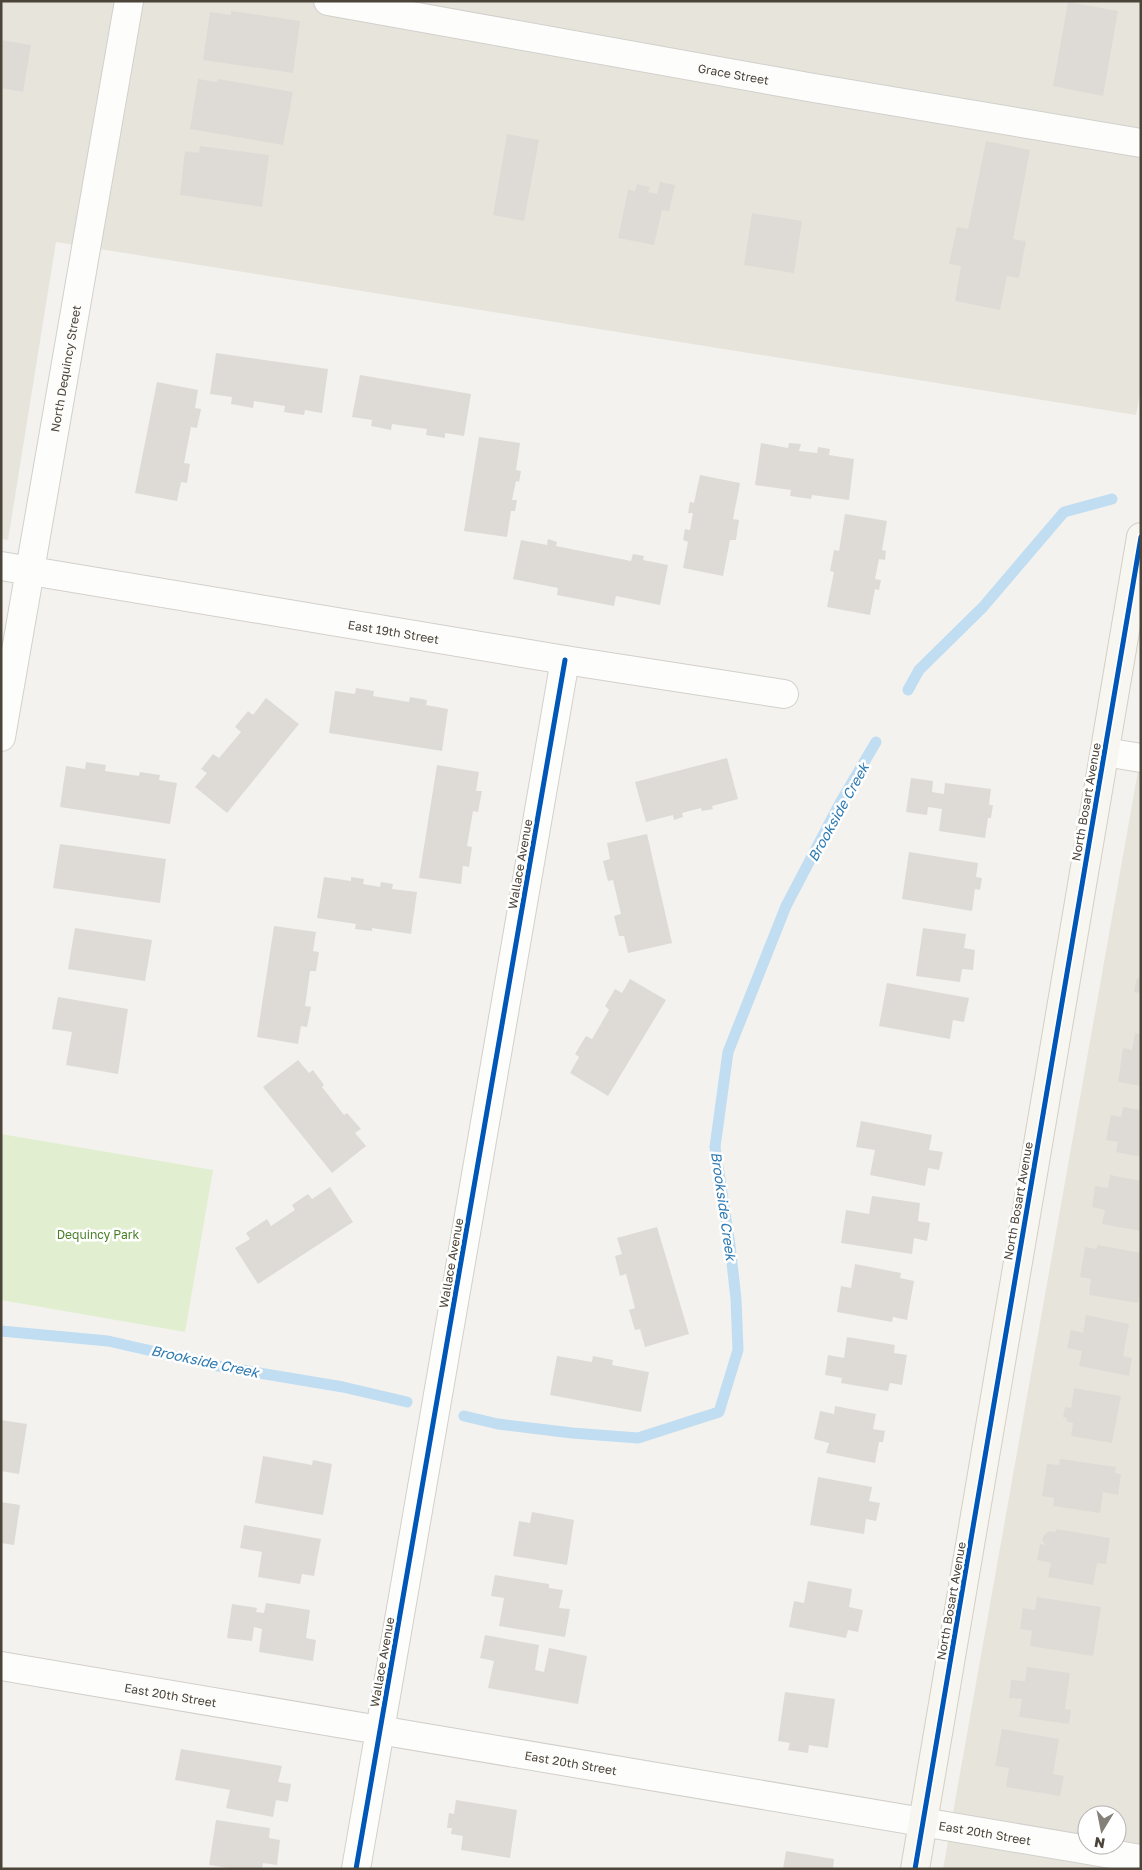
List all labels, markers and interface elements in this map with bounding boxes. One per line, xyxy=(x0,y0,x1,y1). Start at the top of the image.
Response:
street label: Grace Street xyxy=(697,60,770,87)
street label: North Dequincy Street xyxy=(47,304,84,433)
street label: East 19th Street xyxy=(347,616,440,646)
street label: North Bosart Avenue xyxy=(1068,742,1104,862)
water label: Brookside Creek xyxy=(804,758,873,864)
street label: Wallace Avenue xyxy=(505,818,535,910)
street label: North Bosart Avenue xyxy=(1000,1141,1036,1261)
water label: Brookside Creek xyxy=(708,1150,740,1264)
street label: Wallace Avenue xyxy=(436,1217,466,1309)
park label: Dequincy Park xyxy=(57,1227,140,1242)
water label: Brookside Creek xyxy=(150,1341,263,1381)
street label: North Bosart Avenue xyxy=(933,1541,969,1661)
street label: Wallace Avenue xyxy=(367,1616,397,1708)
street label: East 20th Street xyxy=(123,1680,218,1710)
street label: East 20th Street xyxy=(524,1747,618,1778)
north arrow xyxy=(1077,1805,1127,1855)
street label: East 20th Street xyxy=(938,1817,1032,1848)
text: N xyxy=(1093,1834,1106,1853)

